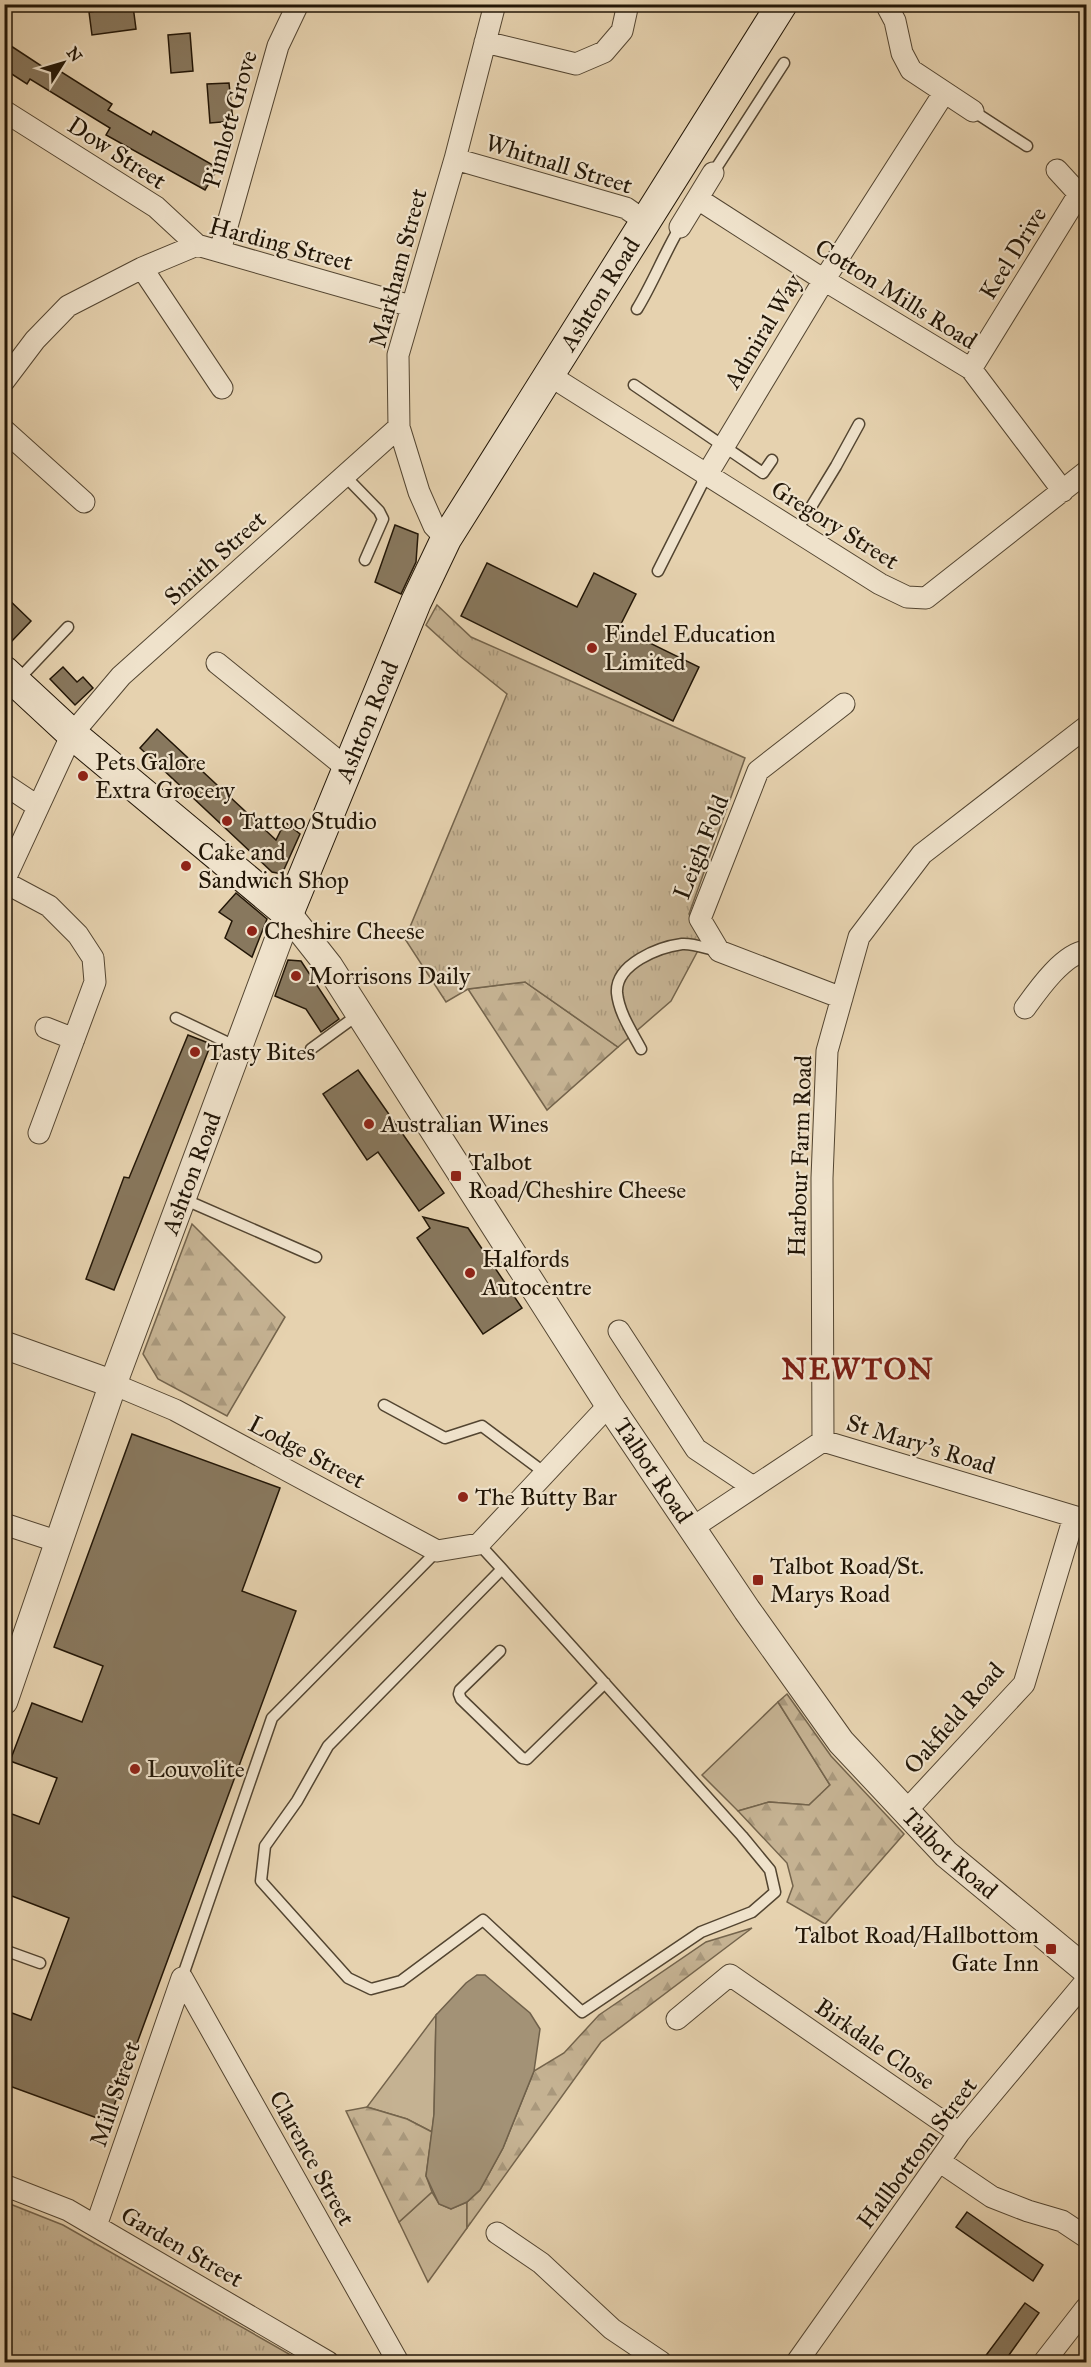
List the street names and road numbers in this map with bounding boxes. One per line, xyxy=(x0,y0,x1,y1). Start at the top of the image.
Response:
street label: Pimlott Grove xyxy=(196,47,264,191)
street label: Dow Street xyxy=(62,110,172,196)
street label: Whitnall Street xyxy=(482,127,637,201)
street label: Markham Street xyxy=(362,185,434,351)
street label: Keel Drive xyxy=(973,201,1053,305)
street label: Harding Street xyxy=(206,210,357,278)
street label: Ashton Road xyxy=(552,232,647,357)
street label: Cotton Mills Road xyxy=(809,232,983,356)
street label: Admiral Way xyxy=(717,268,809,395)
street label: Gregory Street xyxy=(766,474,905,576)
street label: Smith Street xyxy=(158,504,273,612)
street label: Ashton Road xyxy=(328,656,405,787)
street label: Leigh Fold xyxy=(667,790,735,904)
street label: Harbour Farm Road xyxy=(781,1055,819,1257)
street label: Ashton Road xyxy=(155,1108,228,1240)
street label: St Mary's Road xyxy=(843,1407,999,1481)
street label: Lodge Street xyxy=(243,1409,371,1496)
street label: Talbot Road xyxy=(607,1412,699,1529)
street label: Oakfield Road xyxy=(897,1656,1011,1780)
street label: Talbot Road xyxy=(896,1802,1004,1905)
street label: Birkdale Close xyxy=(809,1992,941,2096)
street label: Mill Street xyxy=(83,2037,147,2150)
street label: Hallbottom Street xyxy=(850,2071,984,2235)
street label: Clarence Street xyxy=(263,2085,362,2231)
street label: Garden Street xyxy=(115,2200,249,2294)

